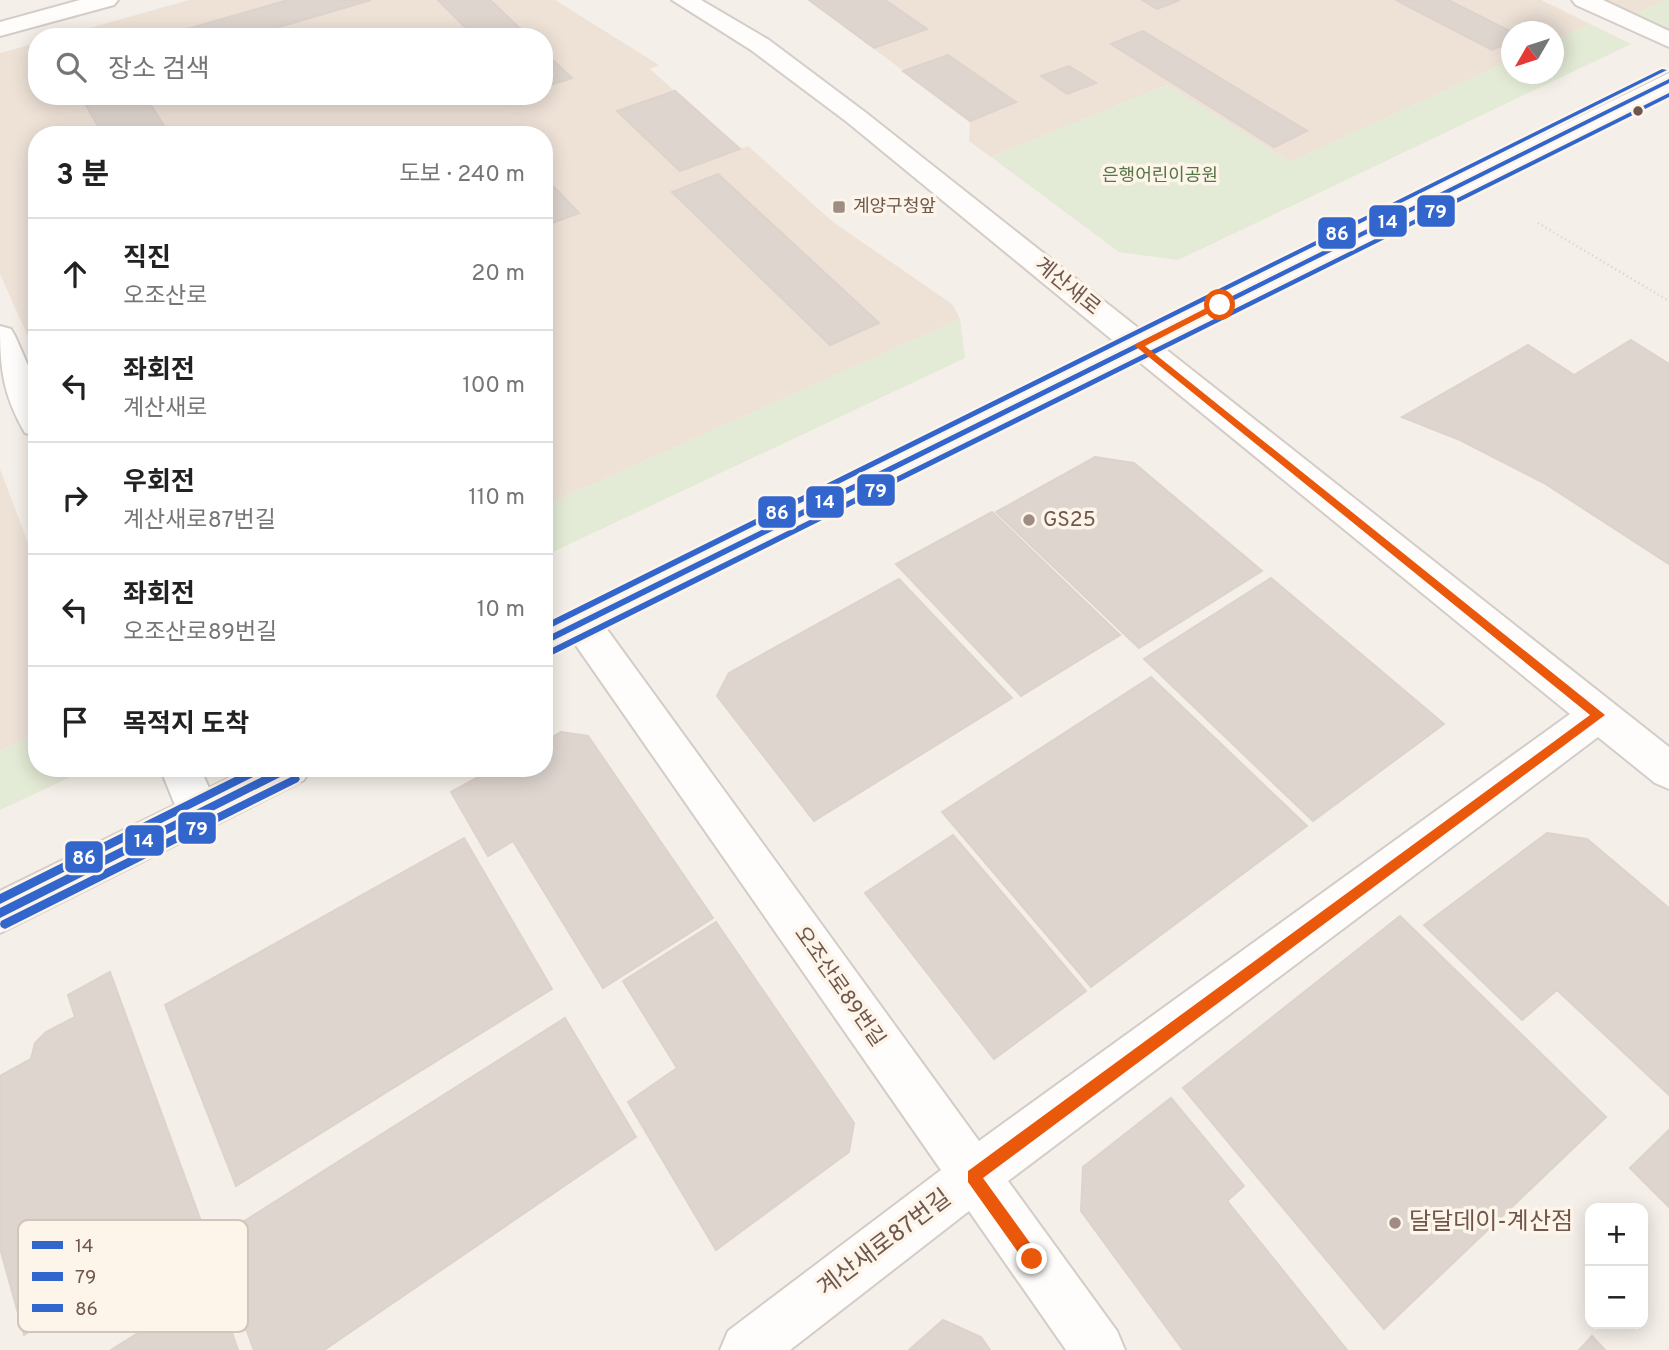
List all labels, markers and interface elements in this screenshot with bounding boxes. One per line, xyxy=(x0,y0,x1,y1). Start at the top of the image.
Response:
north arrow xyxy=(1501,21,1564,84)
search box xyxy=(28,28,553,105)
icon: search xyxy=(52,48,90,86)
text: 장소 검색 xyxy=(108,54,210,87)
unlabelled marker xyxy=(1631,104,1645,118)
text: 3 분 xyxy=(56,158,109,195)
text: 도보 · 240 m xyxy=(399,161,525,190)
park label: 은행어린이공원 xyxy=(1102,165,1218,188)
line badge: 79 xyxy=(1416,194,1456,228)
place label: 계양구청앞 xyxy=(853,196,936,219)
marker: 계양구청앞 xyxy=(831,199,847,215)
text: 79 xyxy=(1425,201,1447,225)
line badge: 14 xyxy=(1368,204,1408,238)
text: 14 xyxy=(1378,211,1398,235)
line badge: 86 xyxy=(1317,216,1357,250)
text: 86 xyxy=(1325,223,1349,247)
text: 직진 xyxy=(123,243,171,276)
street label: 계산새로 xyxy=(1028,252,1106,322)
icon: ahead xyxy=(56,255,94,293)
text: 20 m xyxy=(471,260,525,289)
text: 오조산로 xyxy=(123,283,208,312)
route start xyxy=(1204,289,1235,320)
text: 좌회전 xyxy=(123,355,195,388)
icon: left xyxy=(56,367,94,405)
text: 100 m xyxy=(462,372,525,401)
text: 계산새로 xyxy=(123,395,208,424)
text: 우회전 xyxy=(123,467,195,500)
line badge: 79 xyxy=(856,473,896,507)
icon: right xyxy=(56,479,94,517)
text: 79 xyxy=(865,480,887,504)
text: 110 m xyxy=(468,484,525,513)
line badge: 14 xyxy=(805,485,845,519)
text: 14 xyxy=(815,491,835,515)
line badge: 86 xyxy=(757,495,797,529)
text: 86 xyxy=(765,502,789,526)
text: 계산새로87번길 xyxy=(123,507,276,536)
place label: GS25 xyxy=(1043,507,1096,534)
marker: GS25 xyxy=(1021,512,1037,528)
text: 좌회전 xyxy=(123,579,195,612)
icon: left xyxy=(56,591,94,629)
text: 10 m xyxy=(477,596,525,625)
text: 오조산로89번길 xyxy=(123,619,277,648)
icon: arrive xyxy=(56,703,94,741)
text: 목적지 도착 xyxy=(123,709,249,742)
line badge: 79 xyxy=(177,811,217,845)
text: 79 xyxy=(186,818,208,842)
line badge: 14 xyxy=(124,824,165,857)
text: 14 xyxy=(134,830,154,854)
line badge: 86 xyxy=(64,840,104,874)
text: 86 xyxy=(72,847,96,871)
street label: 오조산로89번길 xyxy=(788,922,890,1052)
street label: 계산새로87번길 xyxy=(812,1184,958,1304)
map controls xyxy=(1585,1203,1648,1329)
button: + xyxy=(1585,1203,1648,1266)
place label: 달달데이-계산점 xyxy=(1409,1208,1573,1238)
marker: 달달데이-계산점 xyxy=(1387,1215,1403,1231)
legend xyxy=(18,1220,248,1332)
text: 14 xyxy=(75,1235,94,1259)
route end xyxy=(1016,1243,1047,1274)
text: 79 xyxy=(75,1266,96,1290)
button: − xyxy=(1585,1266,1648,1329)
text: 86 xyxy=(75,1298,98,1322)

